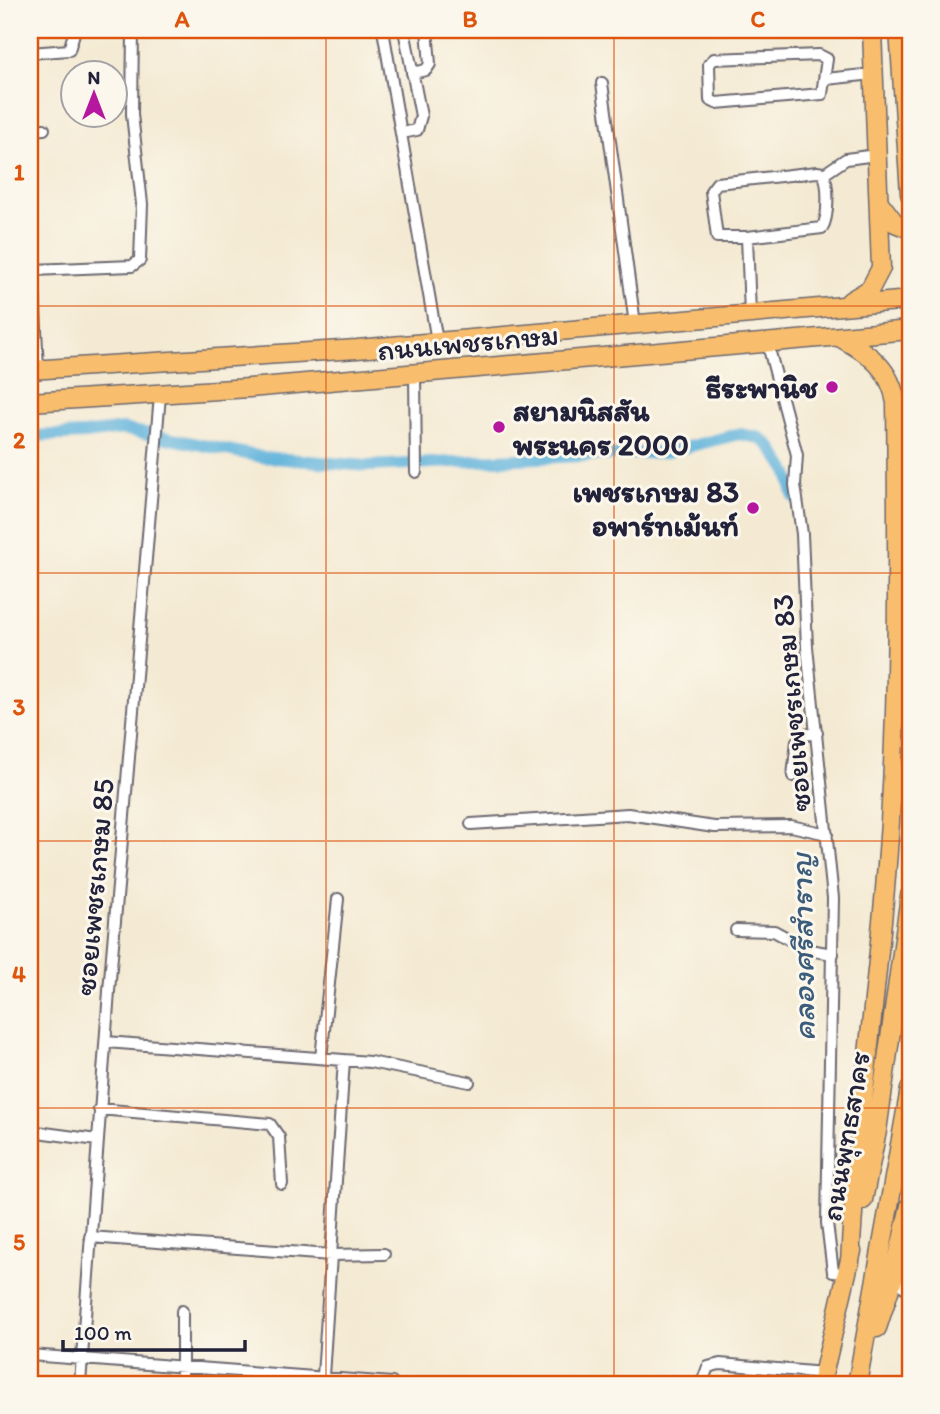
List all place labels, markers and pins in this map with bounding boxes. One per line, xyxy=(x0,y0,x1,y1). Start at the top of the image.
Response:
place label: ธีระพานิช xyxy=(705,369,818,406)
marker: ธีระพานิช xyxy=(824,379,840,395)
place label: สยามนิสสัน พระนคร 2000 xyxy=(512,392,689,463)
marker: สยามนิสสัน พระนคร 2000 xyxy=(491,419,507,435)
place label: เพชรเกษม 83 อพาร์ทเม้นท์ xyxy=(572,473,739,544)
marker: เพชรเกษม 83 อพาร์ทเม้นท์ xyxy=(745,500,761,516)

